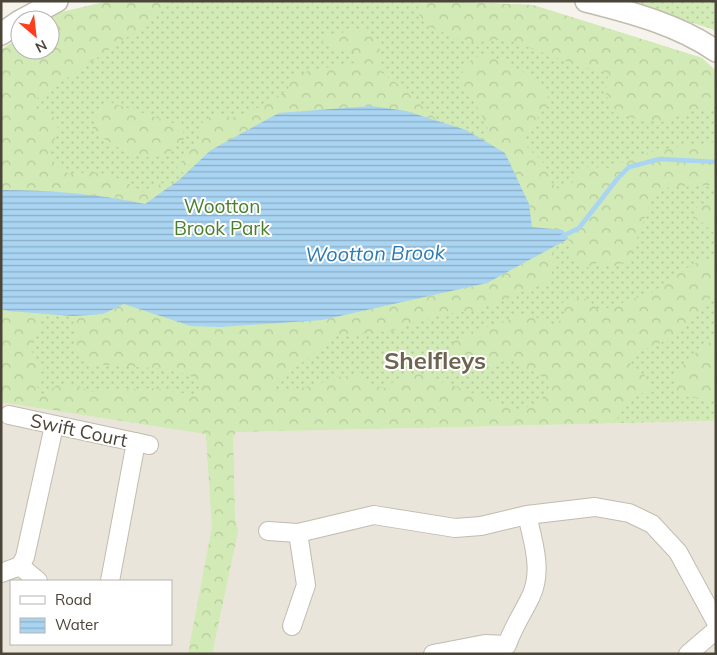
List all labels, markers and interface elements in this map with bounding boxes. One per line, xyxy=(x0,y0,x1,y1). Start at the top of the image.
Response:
north arrow xyxy=(10,10,60,60)
text: N xyxy=(32,36,50,57)
park label: Wootton Brook Park xyxy=(174,194,270,240)
water label: Wootton Brook xyxy=(305,239,446,267)
district label: Shelfleys xyxy=(384,345,486,375)
street label: Swift Court xyxy=(28,408,130,452)
legend xyxy=(10,580,172,645)
text: Road xyxy=(55,590,92,609)
text: Water xyxy=(55,615,99,634)

